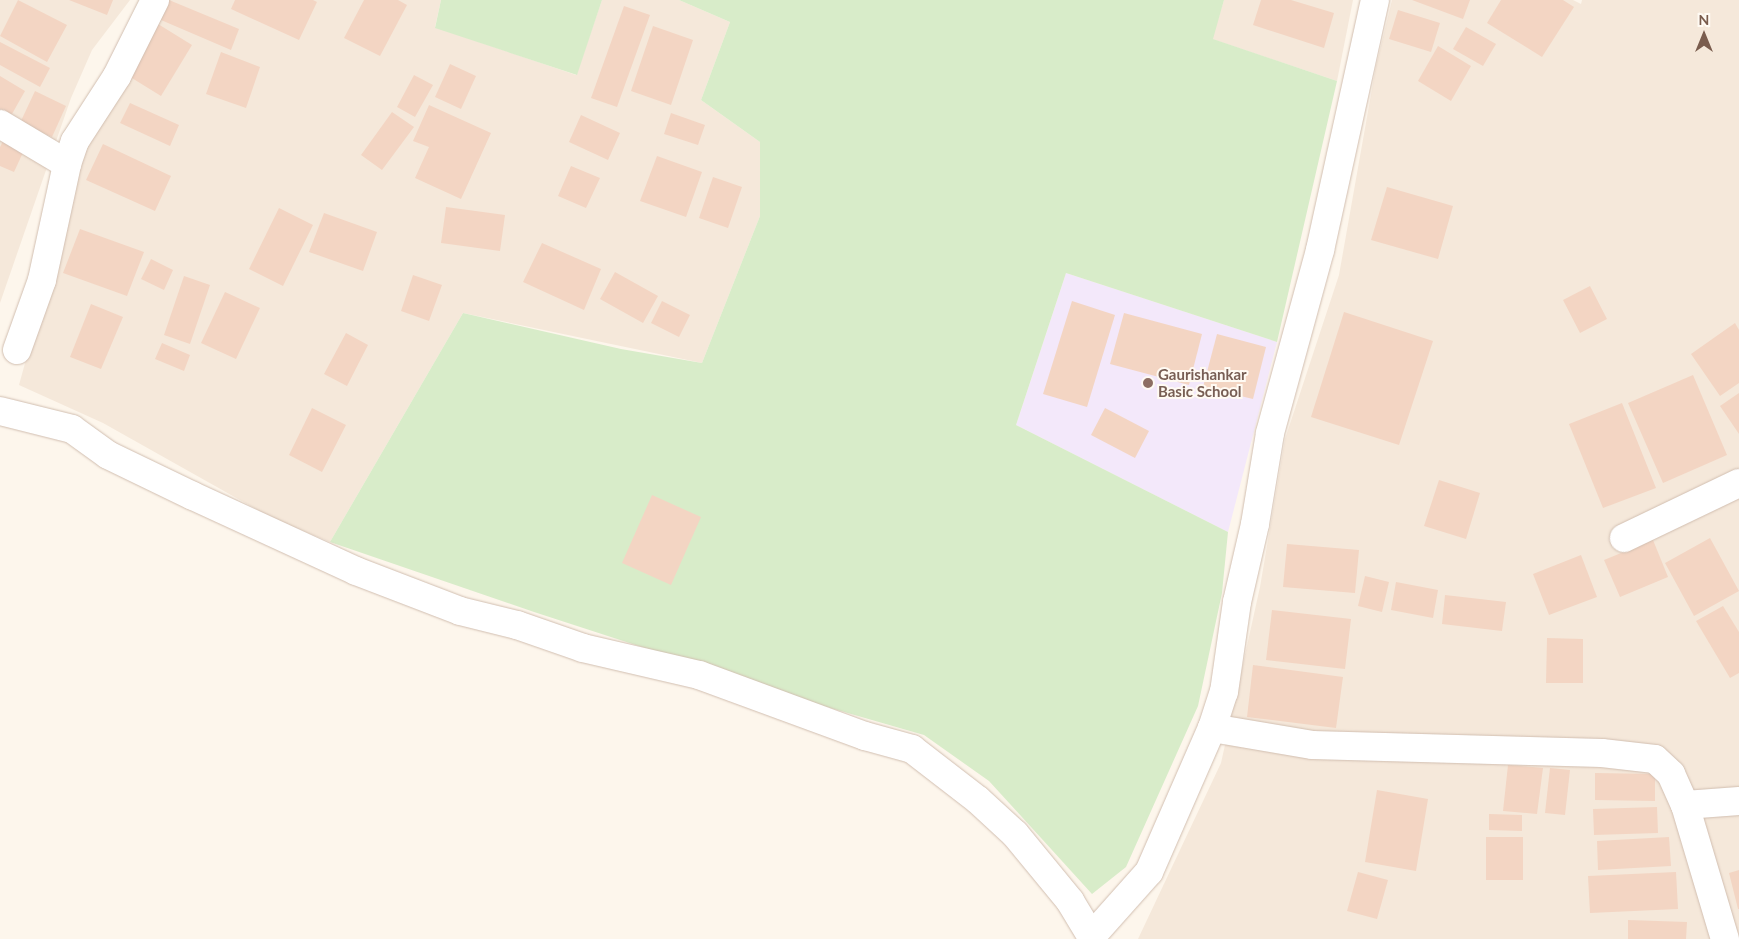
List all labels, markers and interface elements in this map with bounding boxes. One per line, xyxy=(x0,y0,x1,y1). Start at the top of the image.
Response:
north arrow xyxy=(1679,10,1729,60)
text: N xyxy=(1699,11,1709,28)
place label: Gaurishankar Basic School xyxy=(1158,365,1247,400)
marker: Gaurishankar Basic School xyxy=(1142,377,1154,389)

